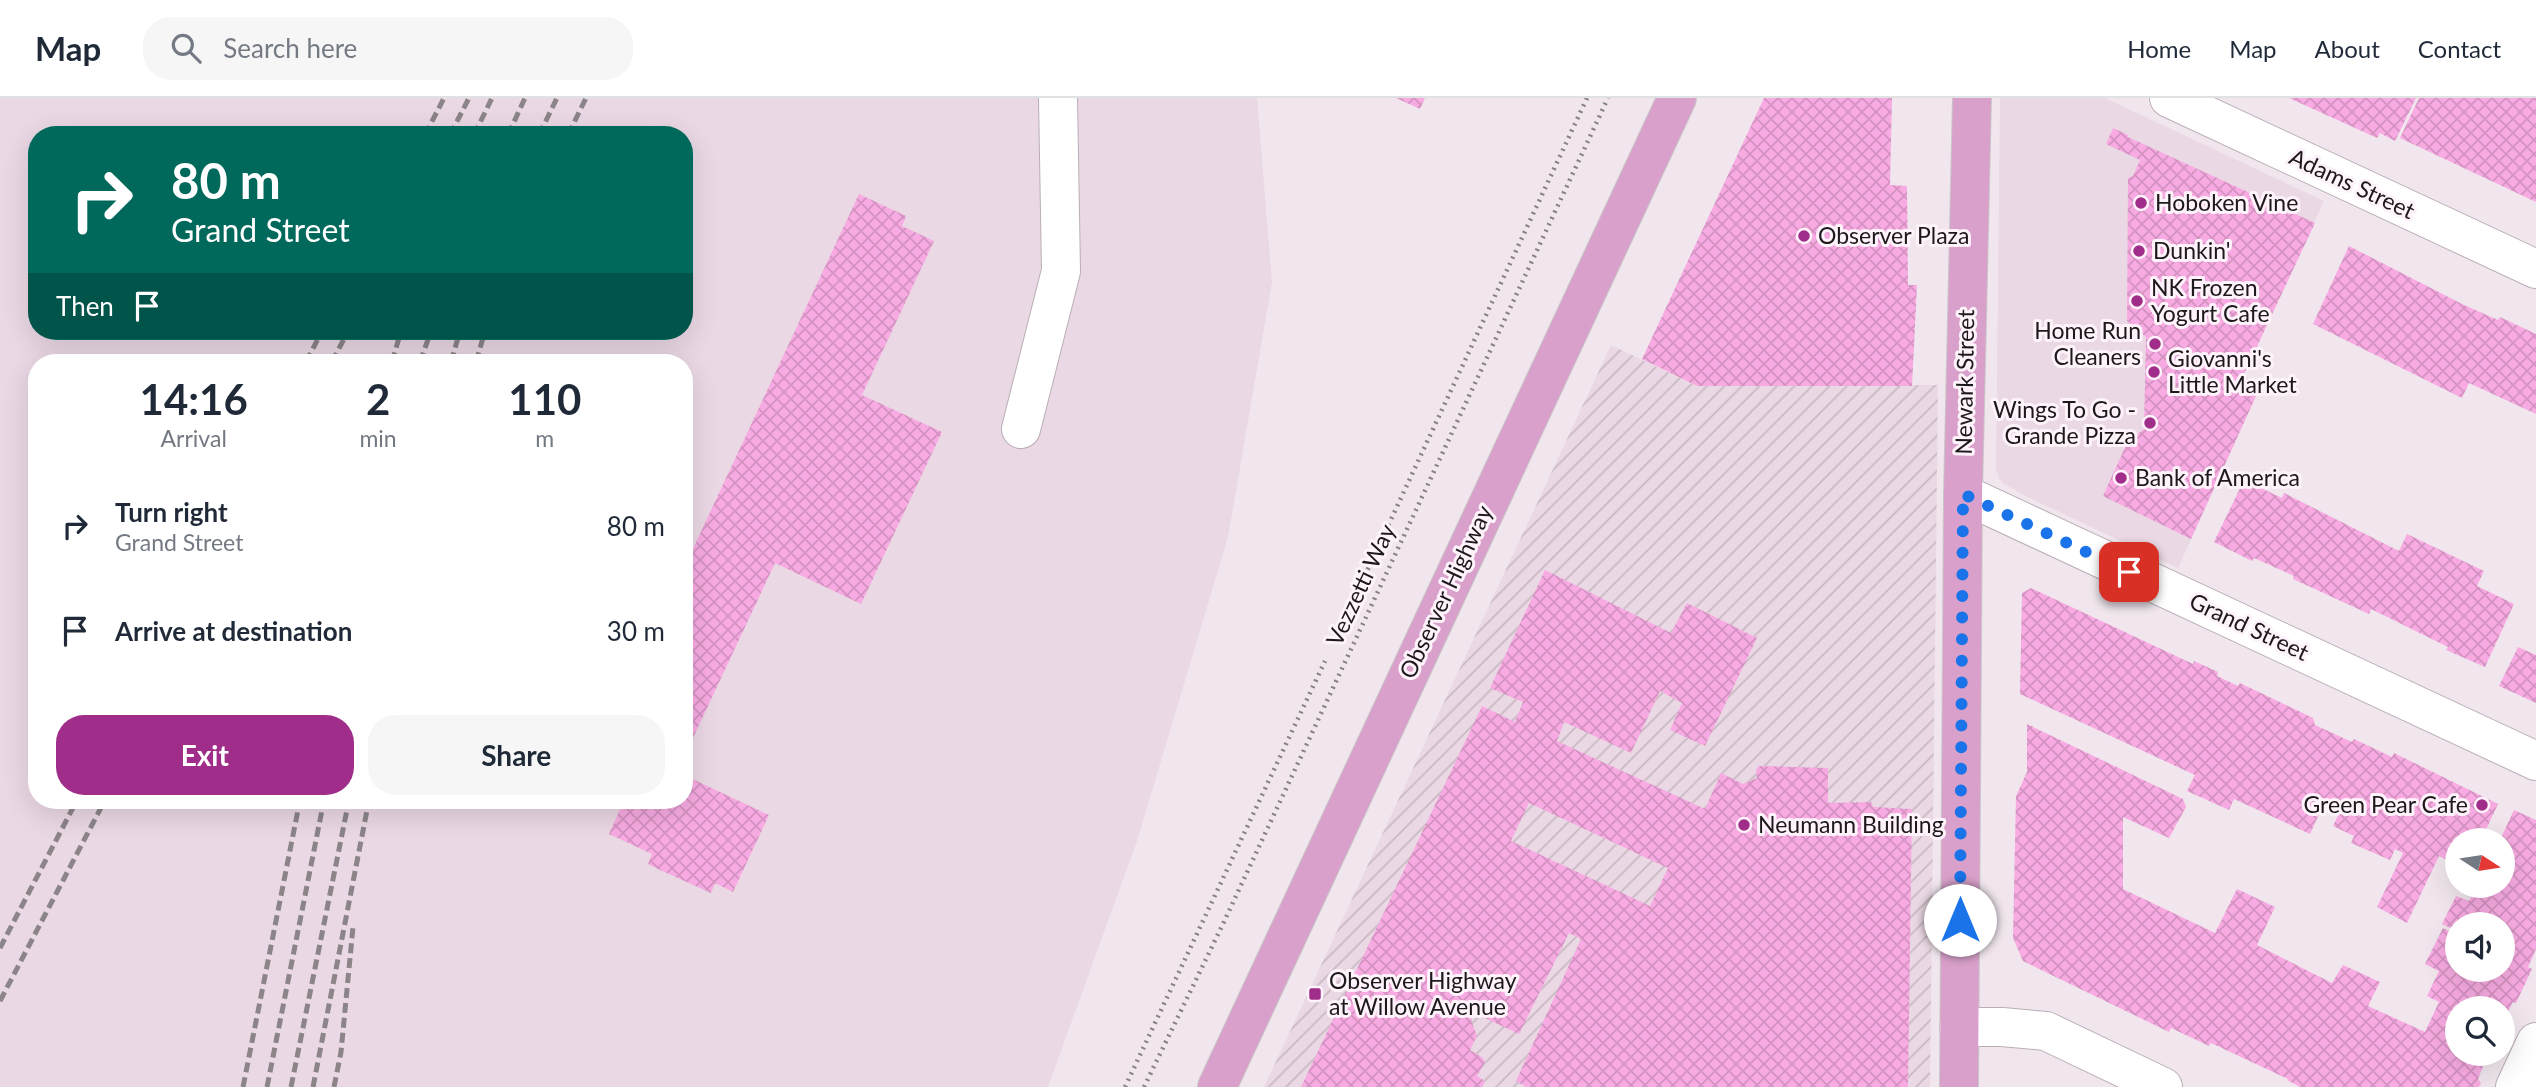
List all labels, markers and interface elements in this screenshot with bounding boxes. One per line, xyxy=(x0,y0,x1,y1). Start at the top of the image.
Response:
search box xyxy=(143,17,633,80)
text: Map xyxy=(35,28,101,68)
icon: search xyxy=(167,29,205,67)
text: Search here xyxy=(223,32,357,64)
text: Home xyxy=(2127,34,2191,63)
text: Map xyxy=(2229,34,2277,63)
text: About xyxy=(2315,34,2380,63)
text: Contact xyxy=(2418,34,2501,63)
street label: Adams Street xyxy=(2285,142,2420,225)
text: 80 m xyxy=(171,151,281,209)
icon: right xyxy=(56,154,147,245)
place label: Hoboken Vine xyxy=(2155,188,2298,216)
marker: Hoboken Vine xyxy=(2133,195,2149,211)
text: Grand Street xyxy=(171,210,350,249)
place label: Observer Plaza xyxy=(1818,221,1969,249)
marker: Observer Plaza xyxy=(1796,228,1812,244)
place label: Dunkin' xyxy=(2153,236,2230,264)
marker: Dunkin' xyxy=(2131,243,2147,259)
place label: NK Frozen Yogurt Cafe xyxy=(2151,273,2270,327)
icon: arrive xyxy=(128,287,166,325)
text: Then xyxy=(56,290,114,322)
marker: NK Frozen Yogurt Cafe xyxy=(2129,293,2145,309)
street label: Newark Street xyxy=(1949,308,1979,455)
place label: Home Run Cleaners xyxy=(2034,316,2141,370)
marker: Home Run Cleaners xyxy=(2147,336,2163,352)
place label: Giovanni's Little Market xyxy=(2168,344,2297,398)
marker: Giovanni's Little Market xyxy=(2146,364,2162,380)
text: 14:16 xyxy=(140,374,248,424)
text: 2 xyxy=(366,374,390,424)
text: 110 xyxy=(508,374,581,424)
place label: Wings To Go - Grande Pizza xyxy=(1993,395,2136,449)
marker: Wings To Go - Grande Pizza xyxy=(2142,415,2158,431)
text: Arrival xyxy=(161,424,227,452)
text: min xyxy=(359,424,397,452)
text: m xyxy=(535,424,554,452)
place label: Bank of America xyxy=(2135,463,2300,491)
marker: Bank of America xyxy=(2113,470,2129,486)
text: Turn right xyxy=(115,496,228,528)
street label: Observer Highway xyxy=(1393,501,1497,683)
icon: right xyxy=(56,507,94,545)
text: 80 m xyxy=(607,510,665,542)
street label: Vezzetti Way xyxy=(1320,519,1401,650)
text: Grand Street xyxy=(115,528,243,556)
pin xyxy=(2099,542,2159,602)
icon: arrive xyxy=(2110,553,2148,591)
street label: Grand Street xyxy=(2185,586,2314,666)
icon: arrive xyxy=(56,612,94,650)
text: Arrive at destination xyxy=(115,615,352,647)
text: 30 m xyxy=(607,615,665,647)
button: Exit xyxy=(56,715,354,795)
button: Share xyxy=(368,715,665,795)
place label: Green Pear Cafe xyxy=(2303,790,2468,818)
marker: Green Pear Cafe xyxy=(2474,797,2490,813)
place label: Neumann Building xyxy=(1758,810,1944,838)
marker: Neumann Building xyxy=(1736,817,1752,833)
north arrow xyxy=(2445,828,2515,898)
map controls xyxy=(2445,828,2515,1066)
position arrow xyxy=(1923,883,1997,957)
button: sound xyxy=(2445,912,2515,982)
place label: Observer Highway at Willow Avenue xyxy=(1329,966,1517,1020)
marker: Observer Highway at Willow Avenue xyxy=(1307,986,1323,1002)
button: search xyxy=(2445,996,2515,1066)

